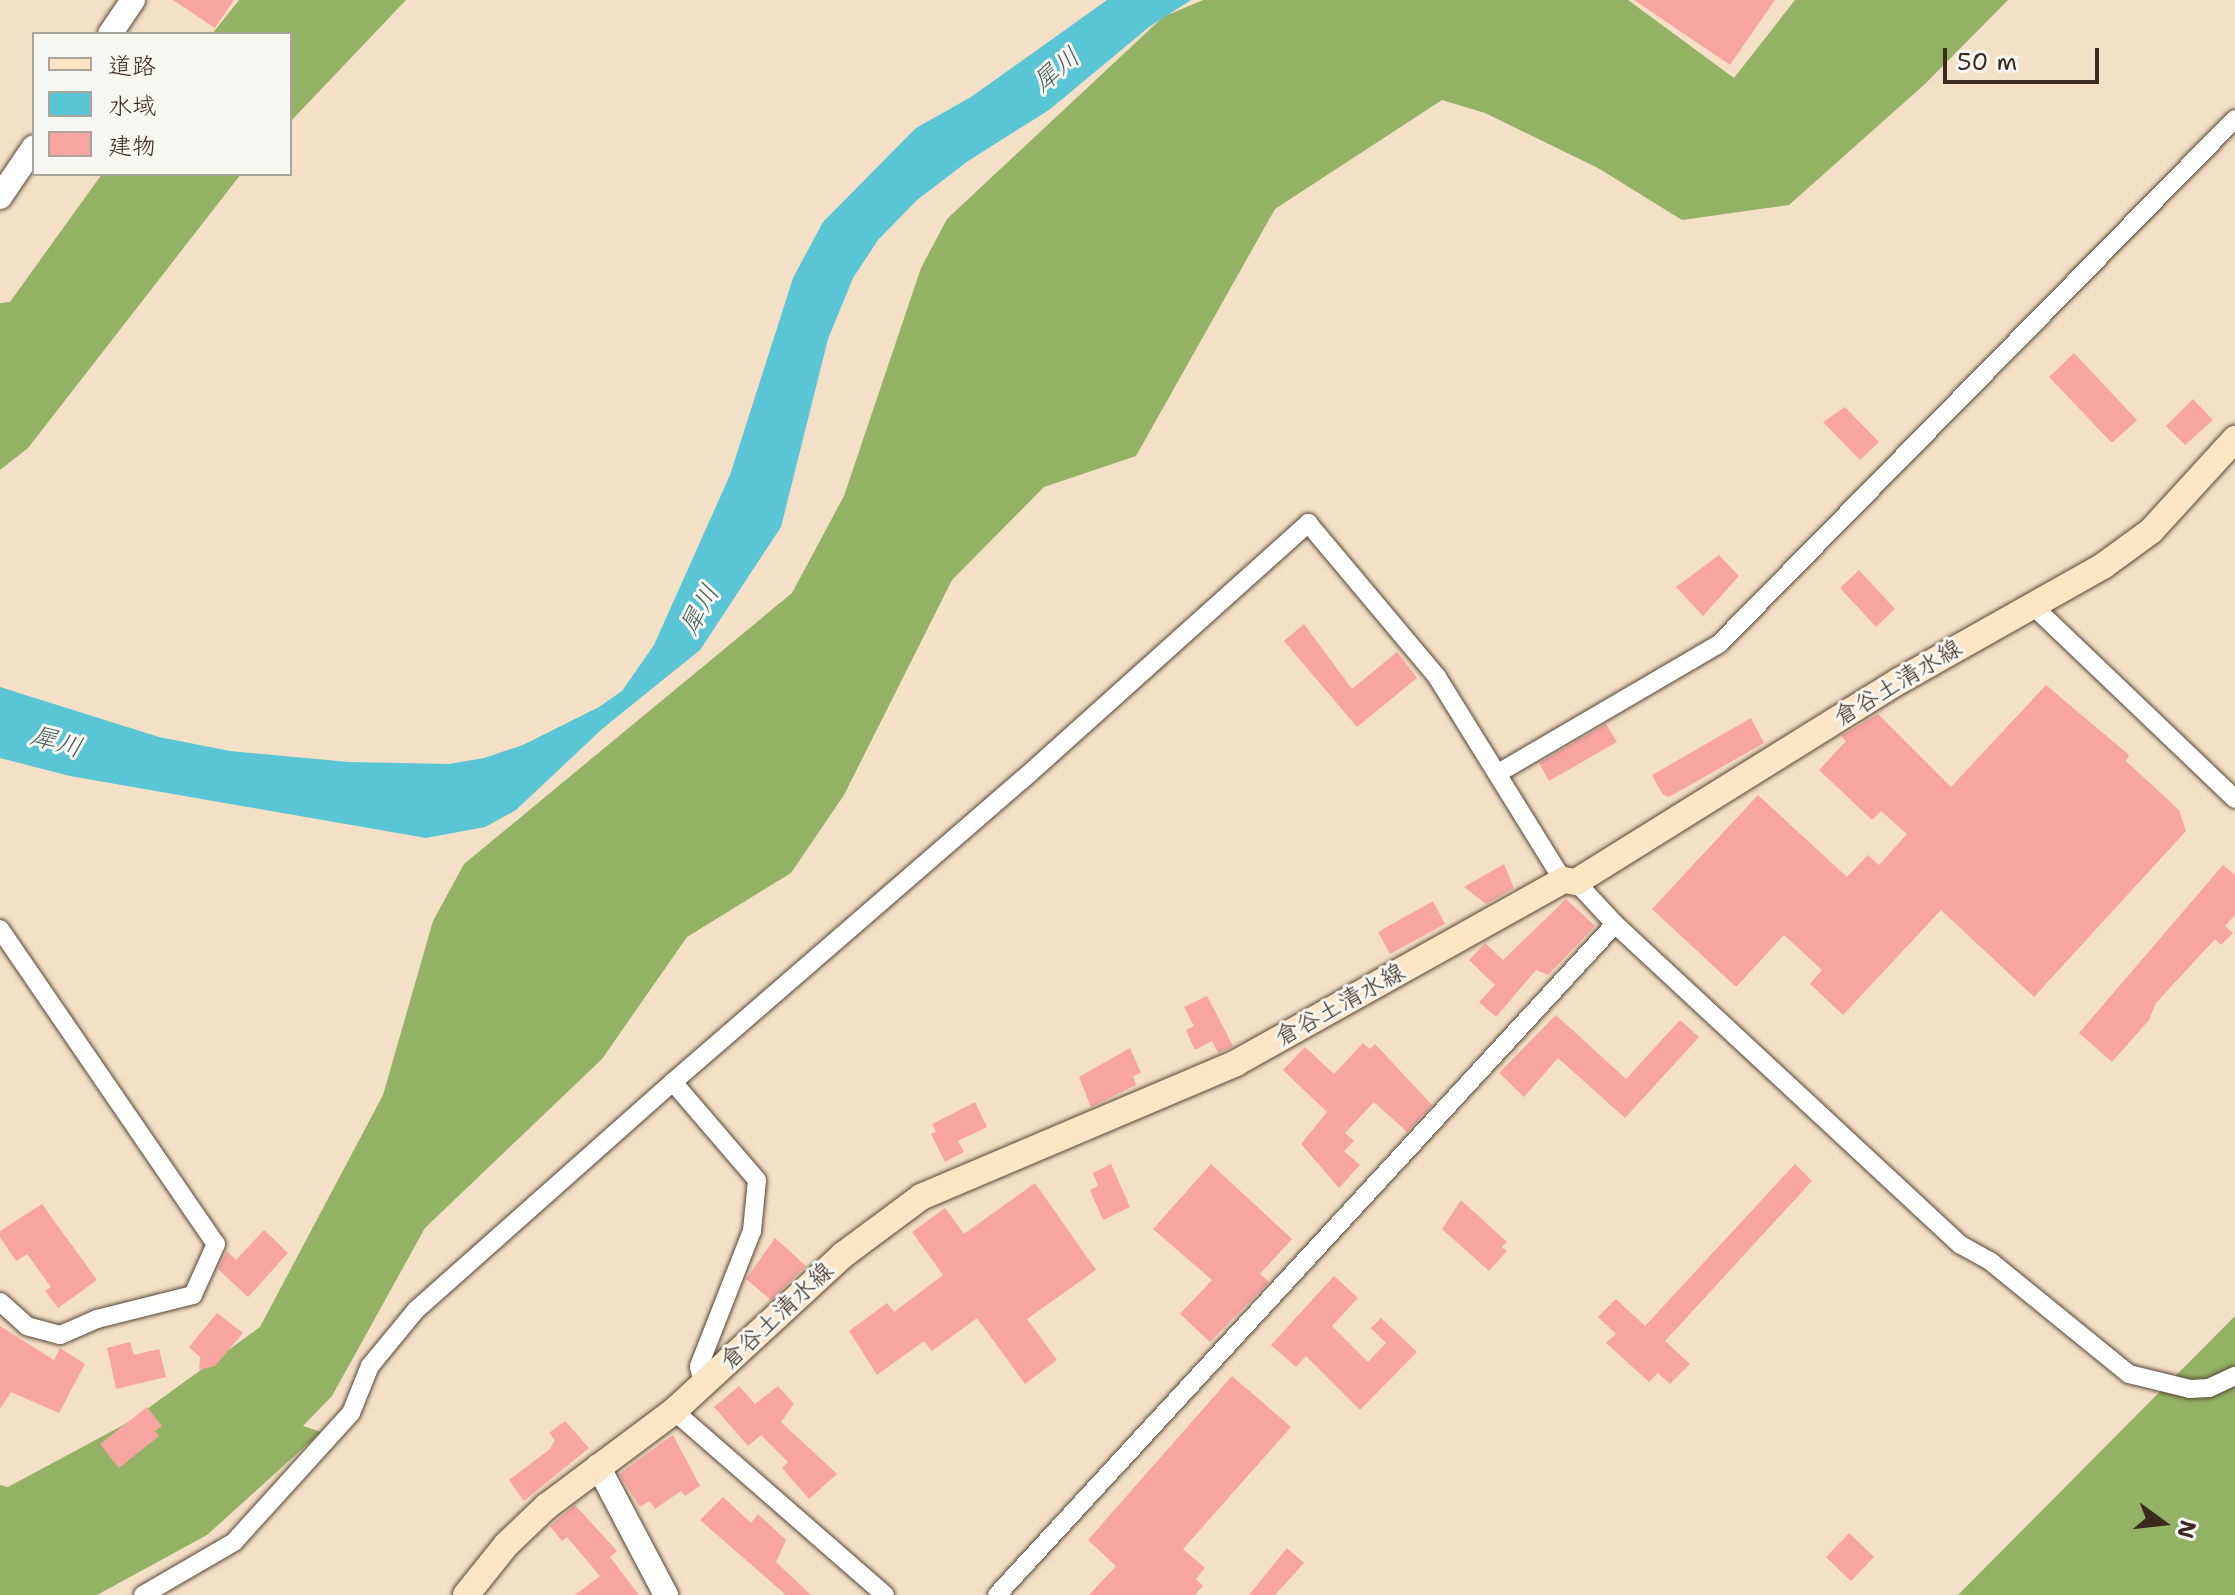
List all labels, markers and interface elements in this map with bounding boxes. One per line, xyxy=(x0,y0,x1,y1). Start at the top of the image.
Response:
legend xyxy=(32,32,292,176)
scale bar xyxy=(1947,32,2103,82)
water label: 犀川 xyxy=(1026,40,1086,98)
text: 50 m xyxy=(1957,46,2017,78)
text: 道路 xyxy=(108,50,156,82)
text: 水域 xyxy=(108,90,156,122)
text: 建物 xyxy=(108,130,156,162)
water label: 犀川 xyxy=(673,579,725,639)
street label: 倉谷土清水線 xyxy=(1829,634,1967,732)
water label: 犀川 xyxy=(28,719,86,763)
street label: 倉谷土清水線 xyxy=(1270,957,1410,1053)
street label: 倉谷土清水線 xyxy=(715,1256,839,1376)
north arrow xyxy=(2123,1483,2203,1563)
text: N xyxy=(2170,1517,2203,1542)

